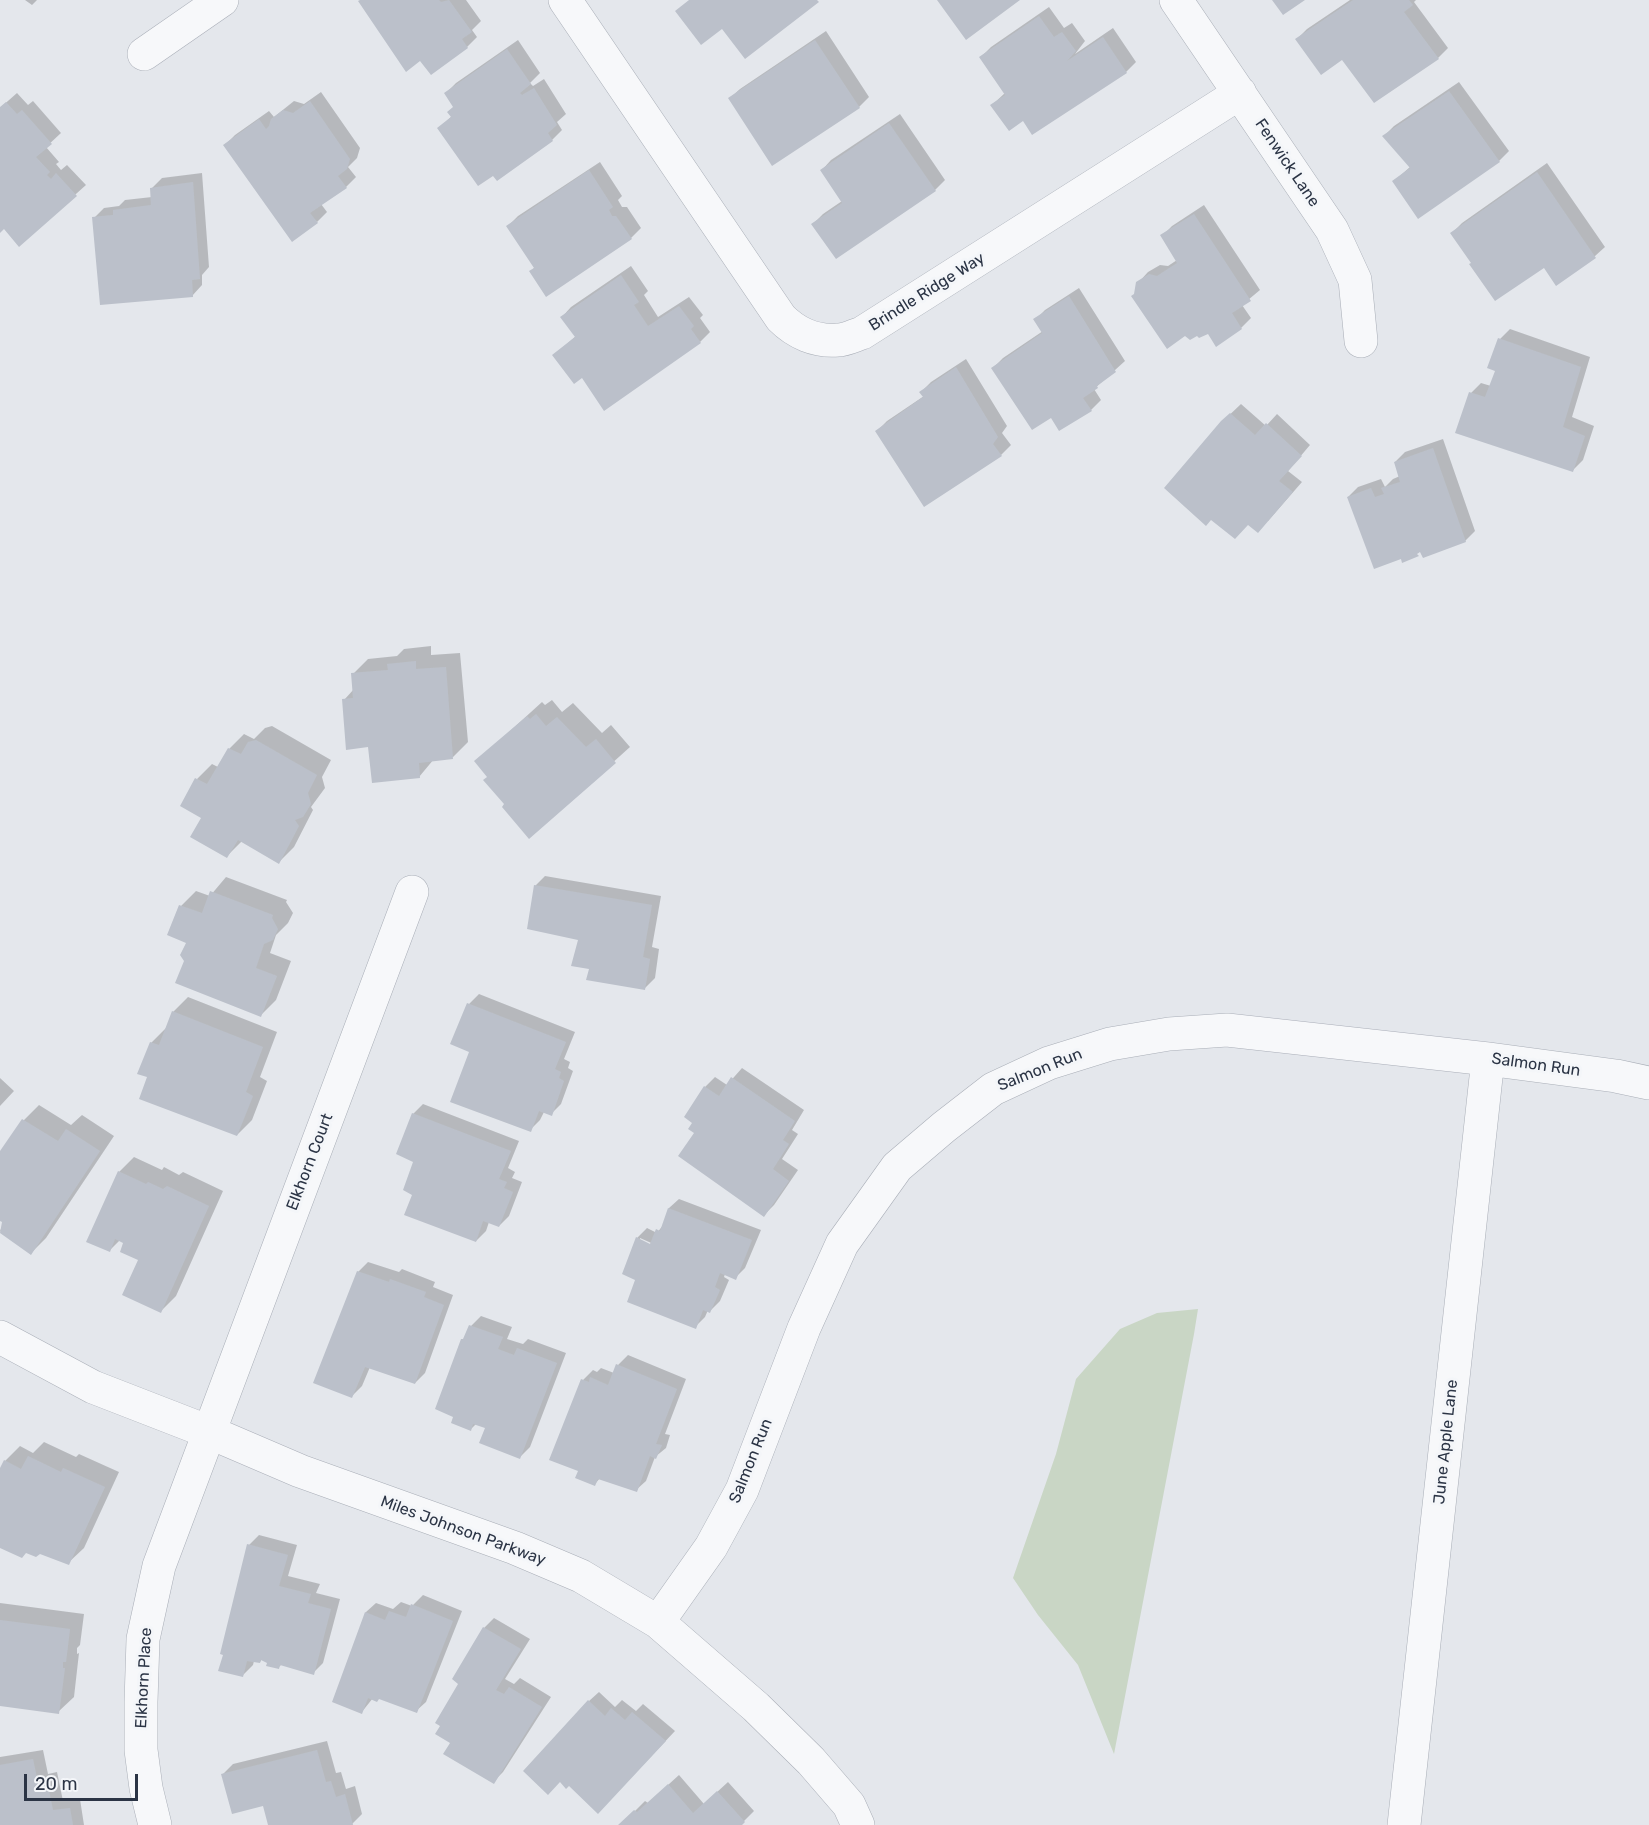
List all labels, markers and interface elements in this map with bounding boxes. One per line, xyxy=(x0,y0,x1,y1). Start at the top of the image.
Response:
street label: Fenwick Lane xyxy=(1251,115,1323,211)
street label: Brindle Ridge Way xyxy=(866,249,988,335)
street label: Salmon Run xyxy=(995,1044,1085,1096)
street label: Salmon Run xyxy=(1490,1049,1582,1081)
street label: Elkhorn Court xyxy=(283,1111,337,1213)
street label: June Apple Lane xyxy=(1430,1379,1462,1505)
street label: Salmon Run xyxy=(725,1416,777,1506)
street label: Miles Johnson Parkway xyxy=(378,1492,548,1570)
street label: Elkhorn Place xyxy=(132,1627,156,1729)
scale bar xyxy=(27,1762,141,1800)
text: 20 m xyxy=(35,1773,77,1795)

